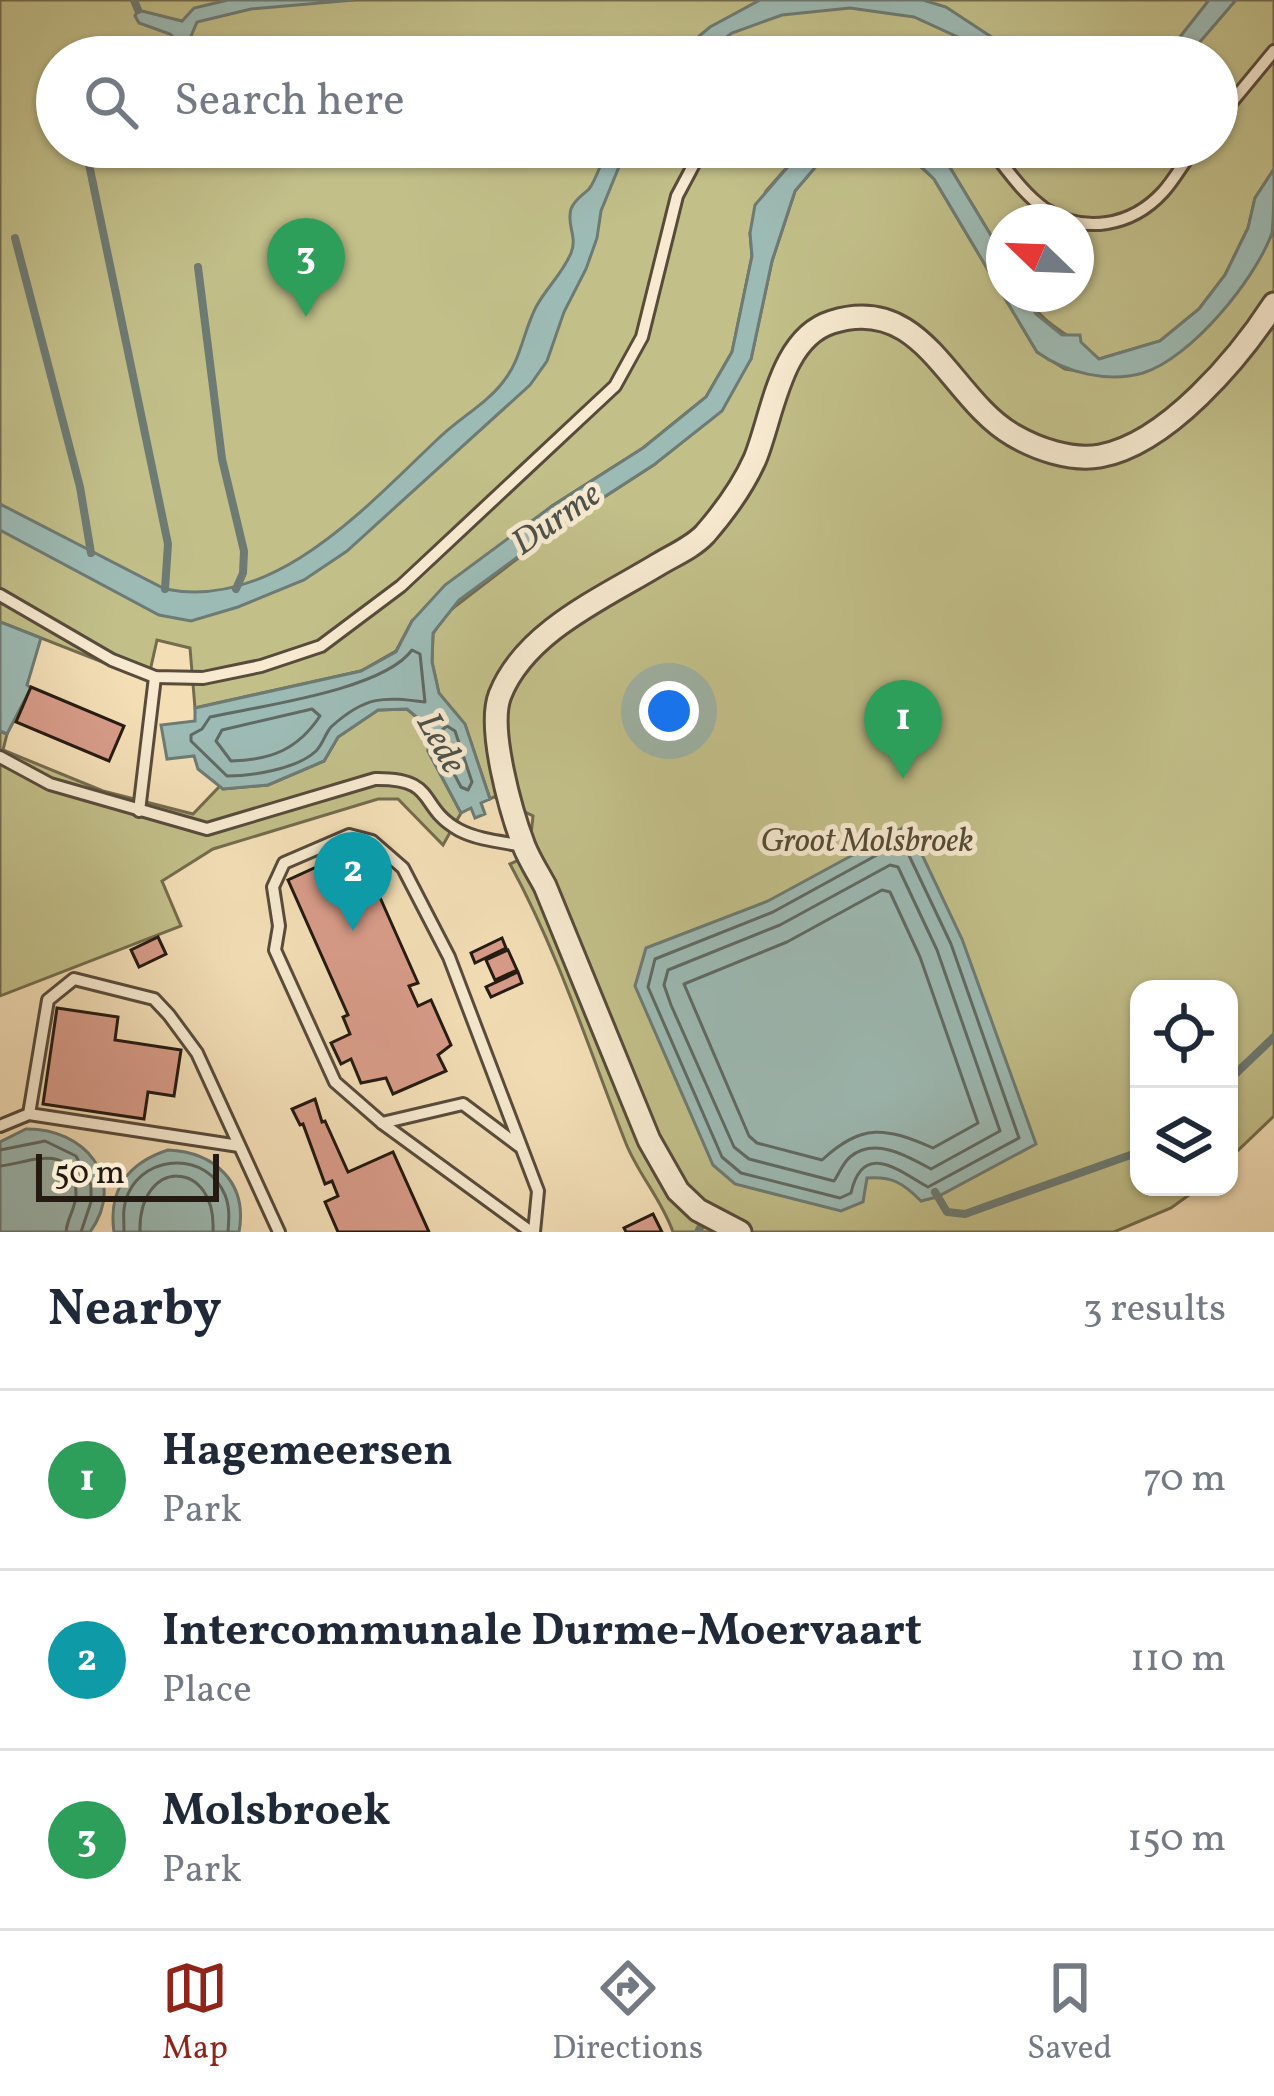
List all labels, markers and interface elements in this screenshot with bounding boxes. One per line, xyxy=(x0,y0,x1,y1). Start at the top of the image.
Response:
search box xyxy=(36,36,1238,168)
icon: search xyxy=(78,69,144,135)
text: Search here xyxy=(174,71,405,134)
north arrow xyxy=(986,204,1094,312)
pin: 3 xyxy=(267,218,345,317)
water label: Durme xyxy=(502,471,612,569)
pin: 1 xyxy=(864,680,942,779)
your location xyxy=(639,681,699,741)
water label: Lede xyxy=(402,704,477,784)
park label: Groot Molsbroek xyxy=(760,820,974,866)
pin: 2 xyxy=(314,832,392,931)
map controls xyxy=(1130,980,1238,1196)
button: locate xyxy=(1130,980,1238,1088)
button: layers xyxy=(1130,1088,1238,1196)
scale bar xyxy=(36,1148,219,1201)
text: 50 m xyxy=(54,1152,125,1198)
text: Nearby xyxy=(48,1275,222,1346)
text: 3 results xyxy=(1083,1283,1226,1337)
text: Hagemeersen xyxy=(162,1421,453,1484)
text: 1 xyxy=(79,1453,95,1507)
text: 70 m xyxy=(1143,1453,1226,1507)
text: Park xyxy=(162,1484,242,1538)
text: Intercommunale Durme-Moervaart xyxy=(162,1601,922,1664)
text: 2 xyxy=(77,1633,97,1687)
text: 110 m xyxy=(1130,1633,1226,1687)
text: Place xyxy=(162,1664,252,1718)
text: Molsbroek xyxy=(162,1781,390,1844)
text: 3 xyxy=(77,1813,97,1867)
text: 150 m xyxy=(1127,1813,1226,1867)
text: Park xyxy=(162,1844,242,1898)
tab: Map xyxy=(162,1955,228,2073)
tab: Directions xyxy=(552,1955,703,2073)
tab: Saved xyxy=(1027,1955,1112,2073)

